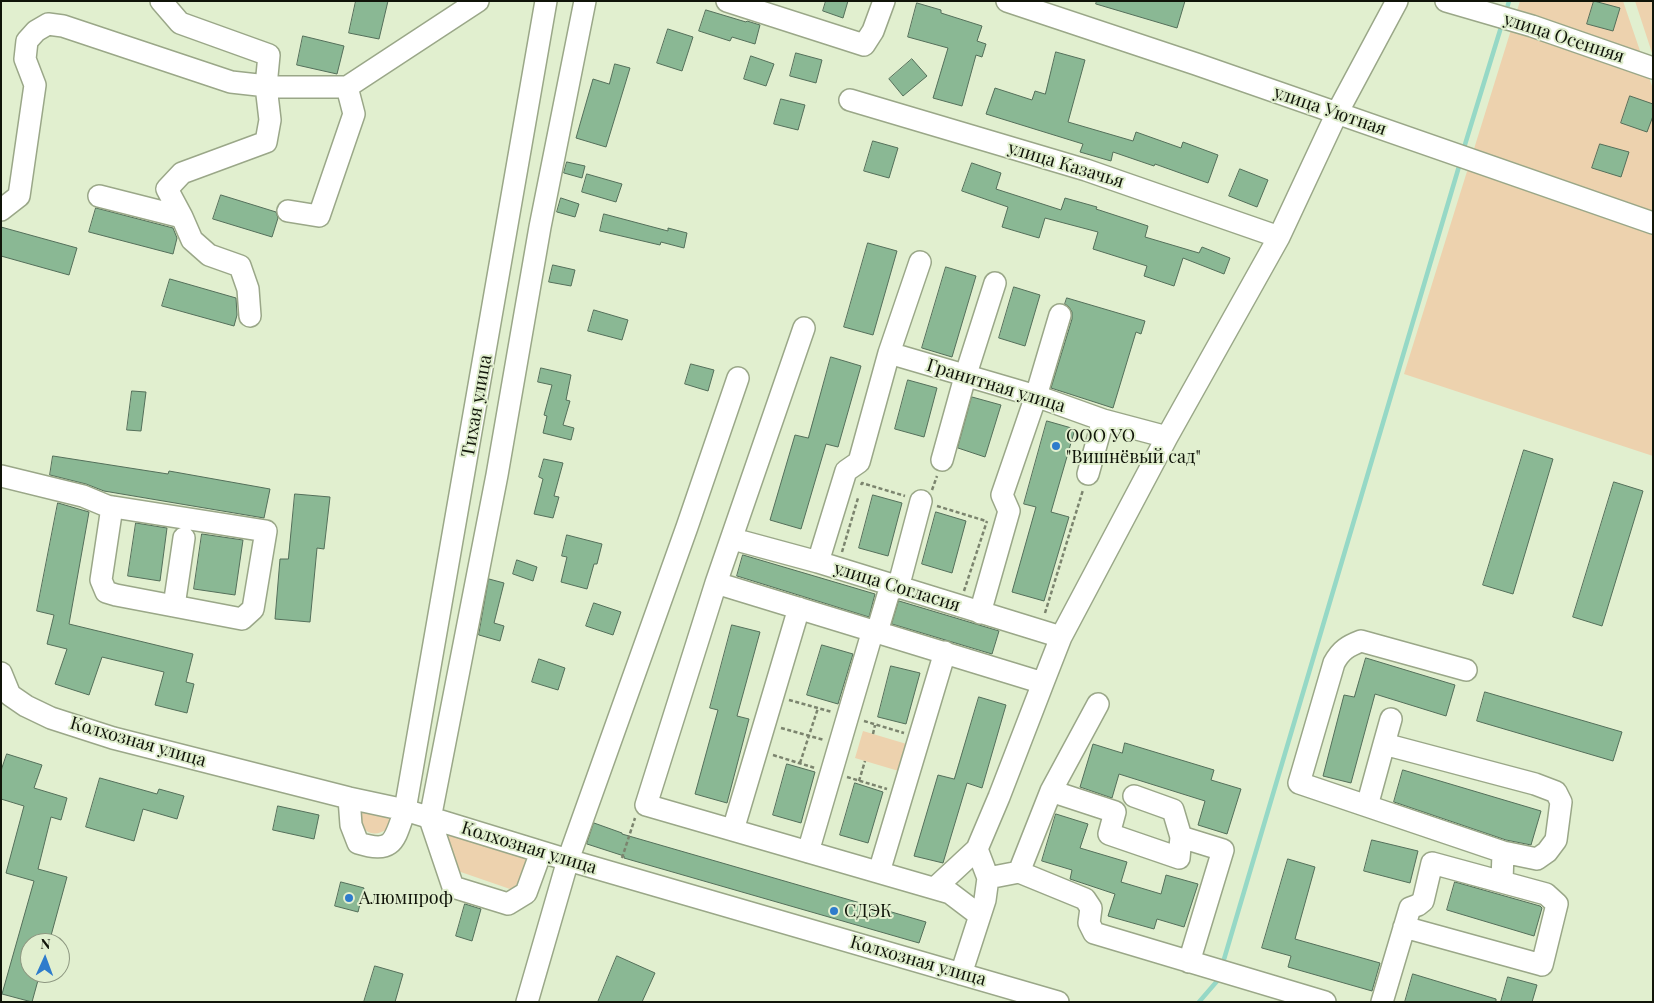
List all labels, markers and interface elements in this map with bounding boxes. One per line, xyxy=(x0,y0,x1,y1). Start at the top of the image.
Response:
street label: улица Осенняя xyxy=(1501,8,1627,68)
street label: улица Уютная xyxy=(1271,82,1389,140)
street label: улица Казачья xyxy=(1005,137,1127,193)
street label: Тихая улица xyxy=(457,353,497,459)
street label: Гранитная улица xyxy=(924,355,1068,417)
place label: ООО УО "Вишнёвый сад" xyxy=(1066,425,1201,468)
marker: ООО УО "Вишнёвый сад" xyxy=(1050,440,1062,452)
street label: улица Согласия xyxy=(831,558,963,616)
street label: Колхозная улица xyxy=(67,712,209,772)
street label: Колхозная улица xyxy=(459,817,599,879)
place label: Алюмпроф xyxy=(359,887,453,909)
marker: Алюмпроф xyxy=(343,892,355,904)
place label: СДЭК xyxy=(844,900,892,922)
marker: СДЭК xyxy=(828,905,840,917)
street label: Колхозная улица xyxy=(847,931,989,991)
north arrow xyxy=(20,933,70,983)
text: N xyxy=(40,934,51,953)

